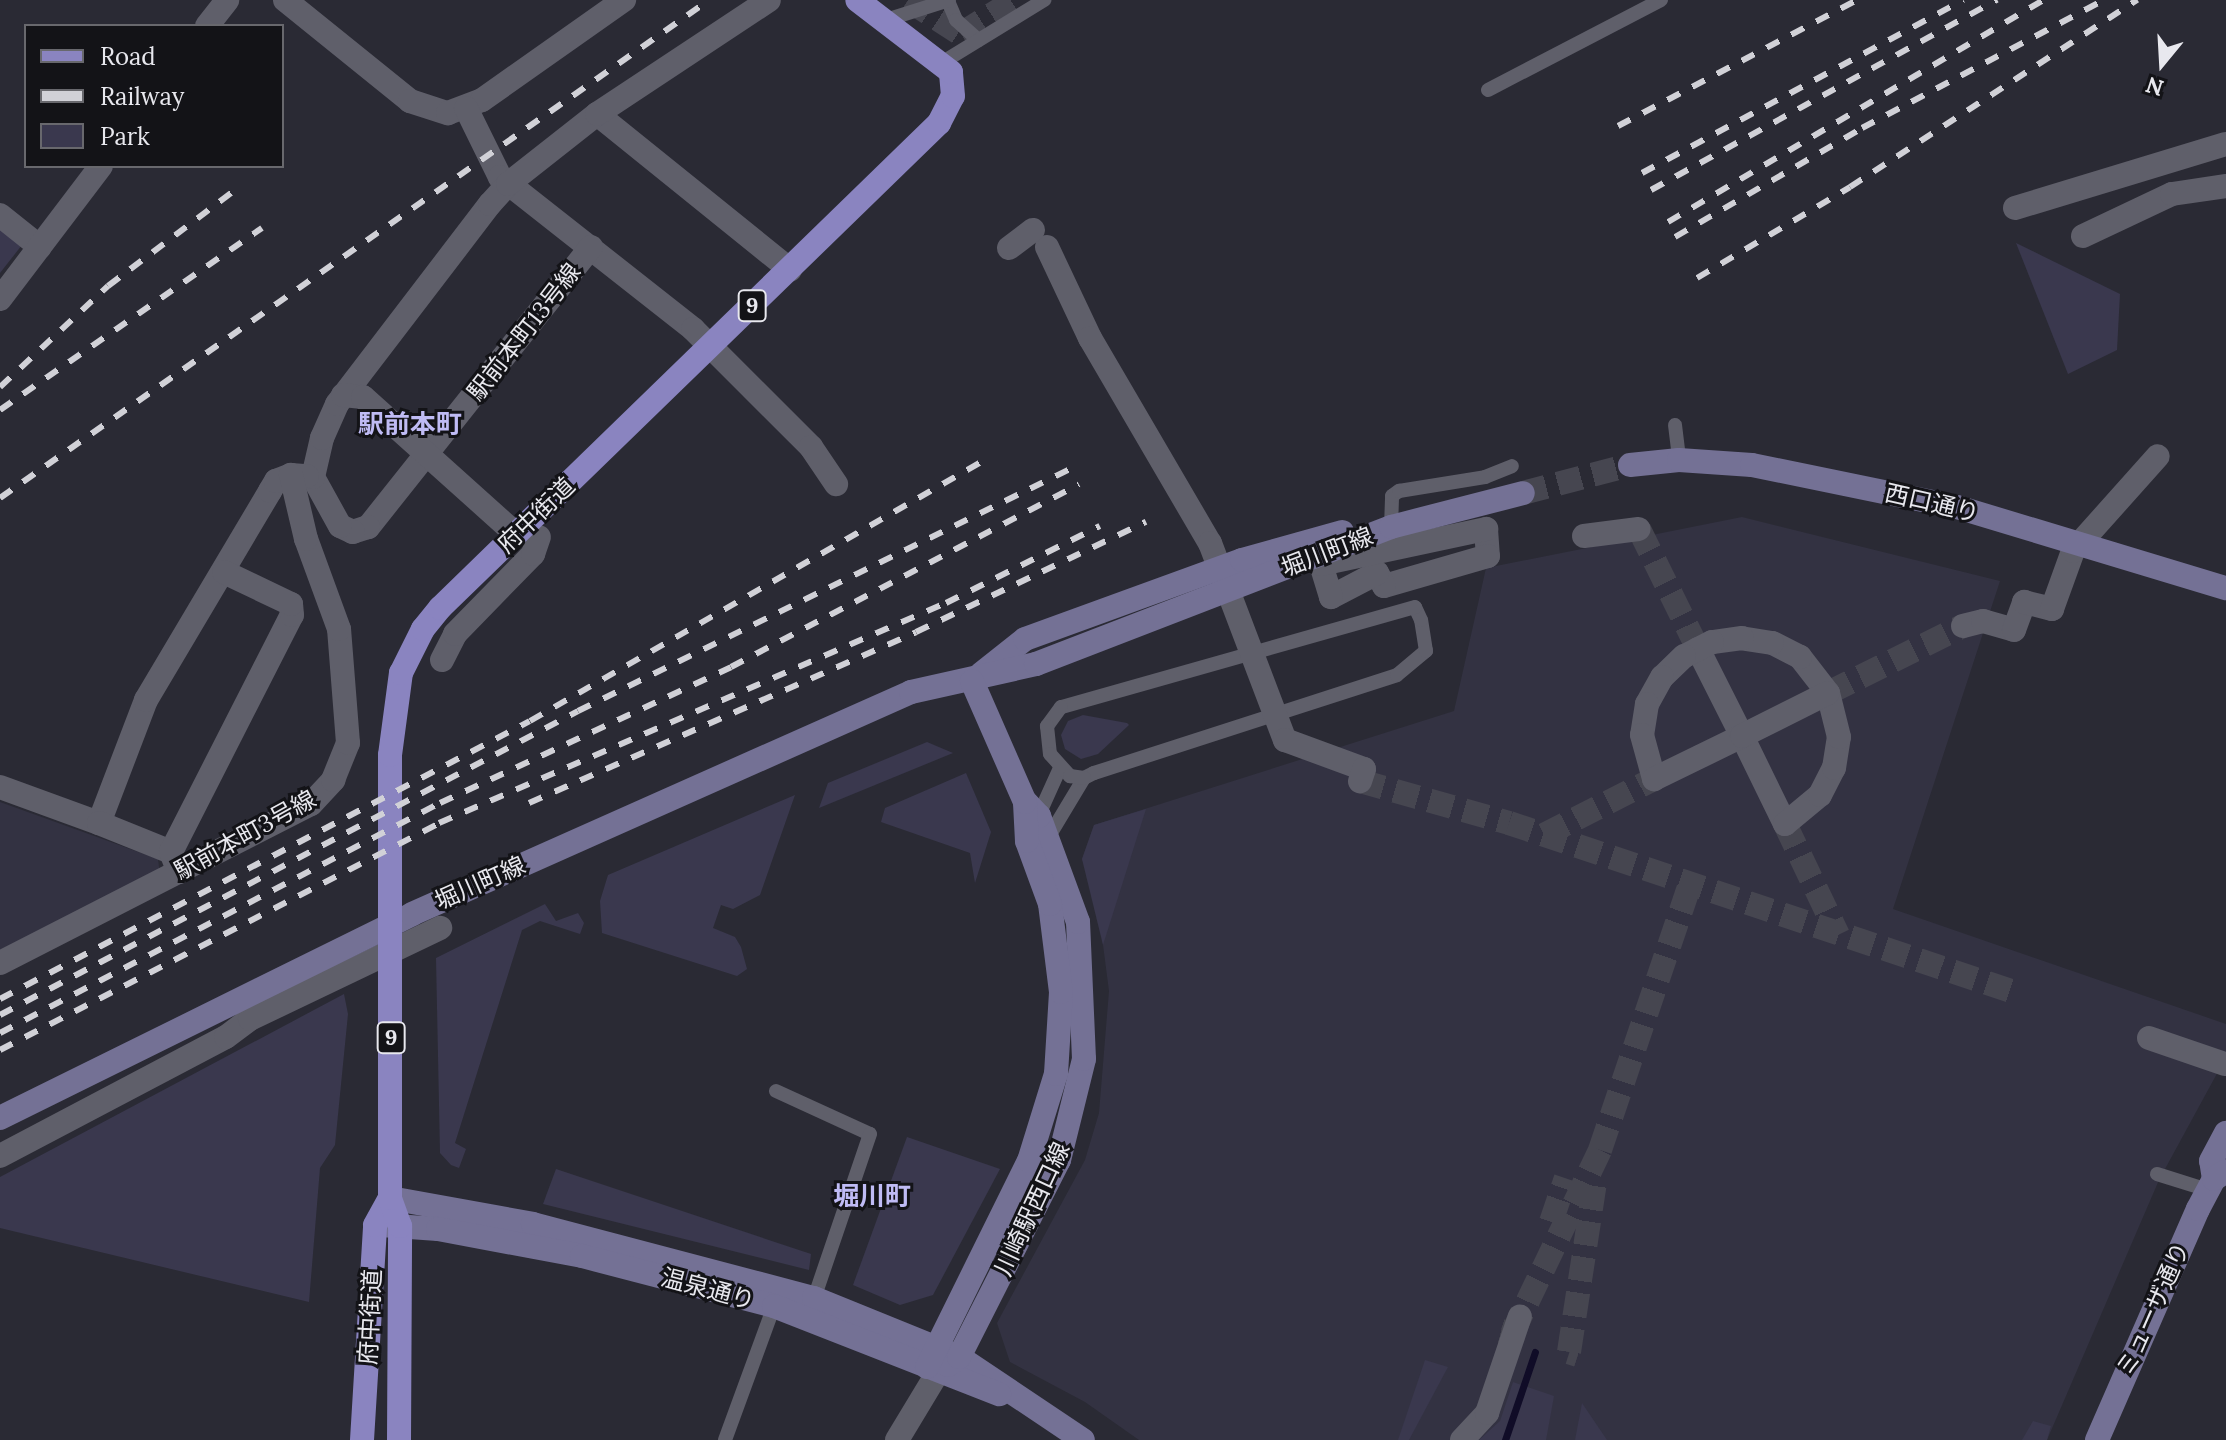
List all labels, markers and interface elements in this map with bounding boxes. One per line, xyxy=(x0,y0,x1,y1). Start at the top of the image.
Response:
legend xyxy=(24,24,284,168)
north arrow xyxy=(2122,24,2202,104)
text: Road xyxy=(100,41,156,72)
text: N xyxy=(2142,71,2167,103)
text: Railway xyxy=(100,81,184,112)
text: Park xyxy=(100,121,150,152)
street label: 駅前本町13号線 xyxy=(462,258,586,406)
road number: 9 xyxy=(736,288,768,324)
district label: 駅前本町 xyxy=(358,408,462,440)
street label: 府中街道 xyxy=(491,471,581,559)
street label: 西口通り xyxy=(1882,478,1982,528)
street label: 堀川町線 xyxy=(1277,521,1377,583)
street label: 駅前本町3号線 xyxy=(169,784,321,886)
street label: 堀川町線 xyxy=(430,850,530,916)
road number: 9 xyxy=(375,1020,407,1056)
street label: 川崎駅西口線 xyxy=(989,1138,1075,1280)
district label: 堀川町 xyxy=(833,1180,911,1212)
street label: ミューザ通り xyxy=(2111,1237,2195,1381)
street label: 温泉通り xyxy=(658,1263,758,1315)
street label: 府中街道 xyxy=(353,1268,387,1366)

